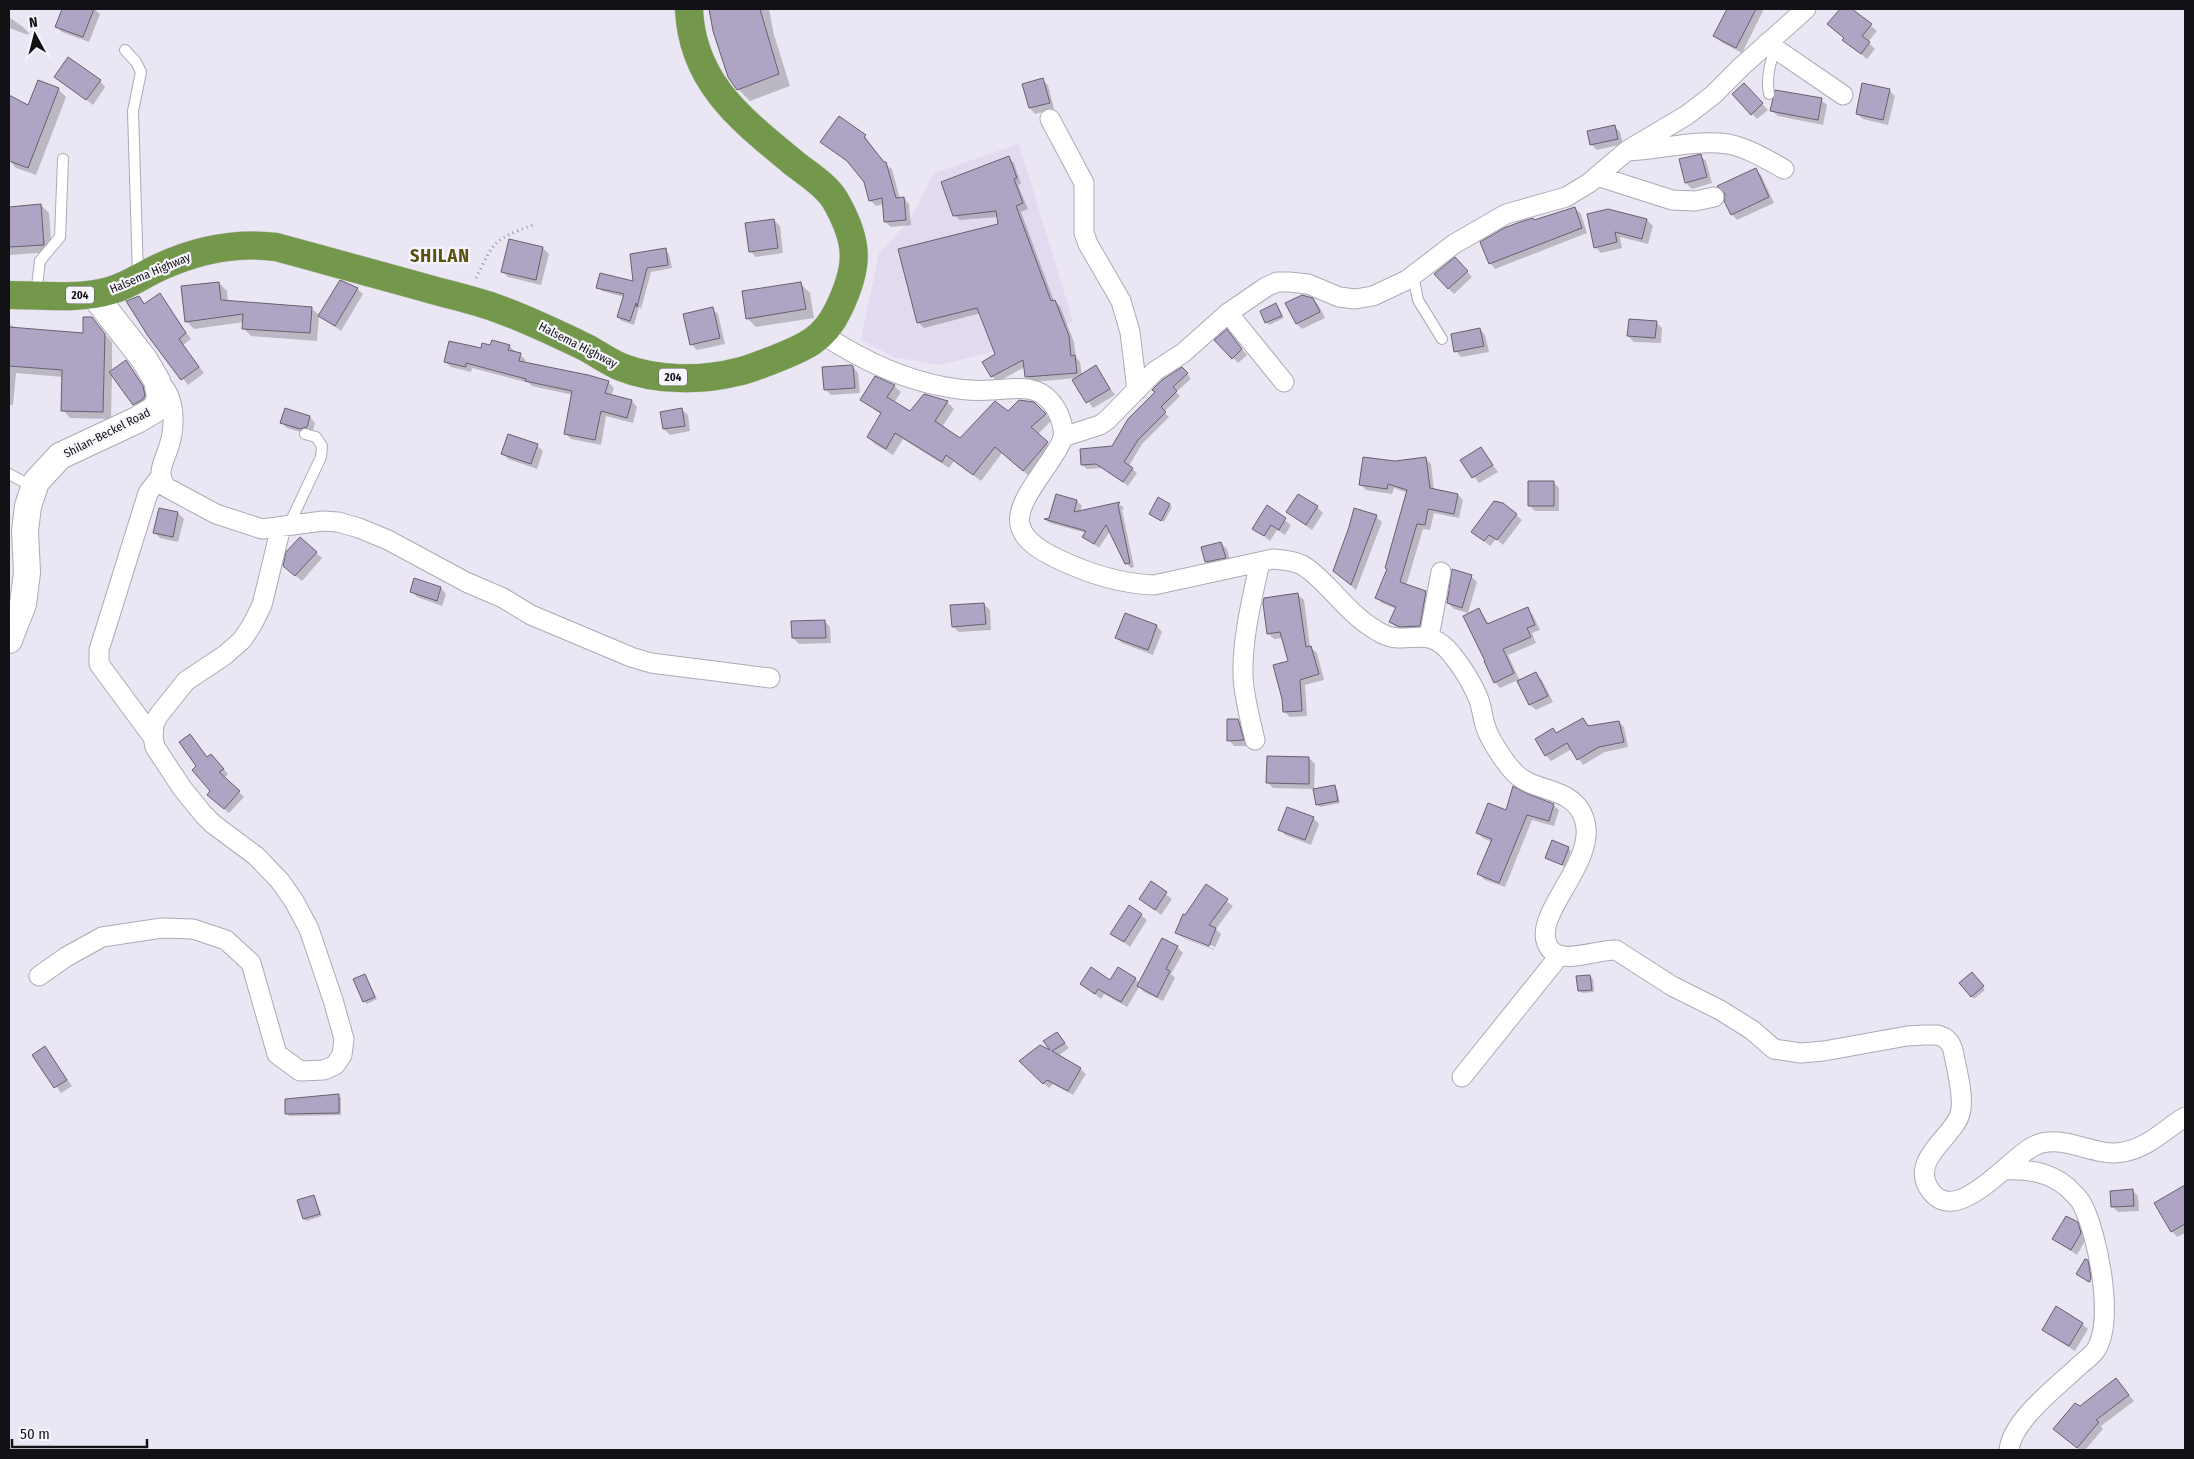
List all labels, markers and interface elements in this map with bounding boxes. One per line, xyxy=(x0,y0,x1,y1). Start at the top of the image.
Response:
north arrow xyxy=(10,10,60,60)
text: N xyxy=(28,14,39,32)
district label: SHILAN xyxy=(410,245,470,267)
street label: Halsema Highway xyxy=(108,249,193,296)
road number: 204 xyxy=(66,286,94,304)
street label: Halsema Highway xyxy=(536,319,620,371)
road number: 204 xyxy=(659,368,687,386)
street label: Shilan-Beckel Road xyxy=(62,405,152,461)
scale bar xyxy=(12,1416,148,1448)
text: 50 m xyxy=(20,1425,50,1443)

